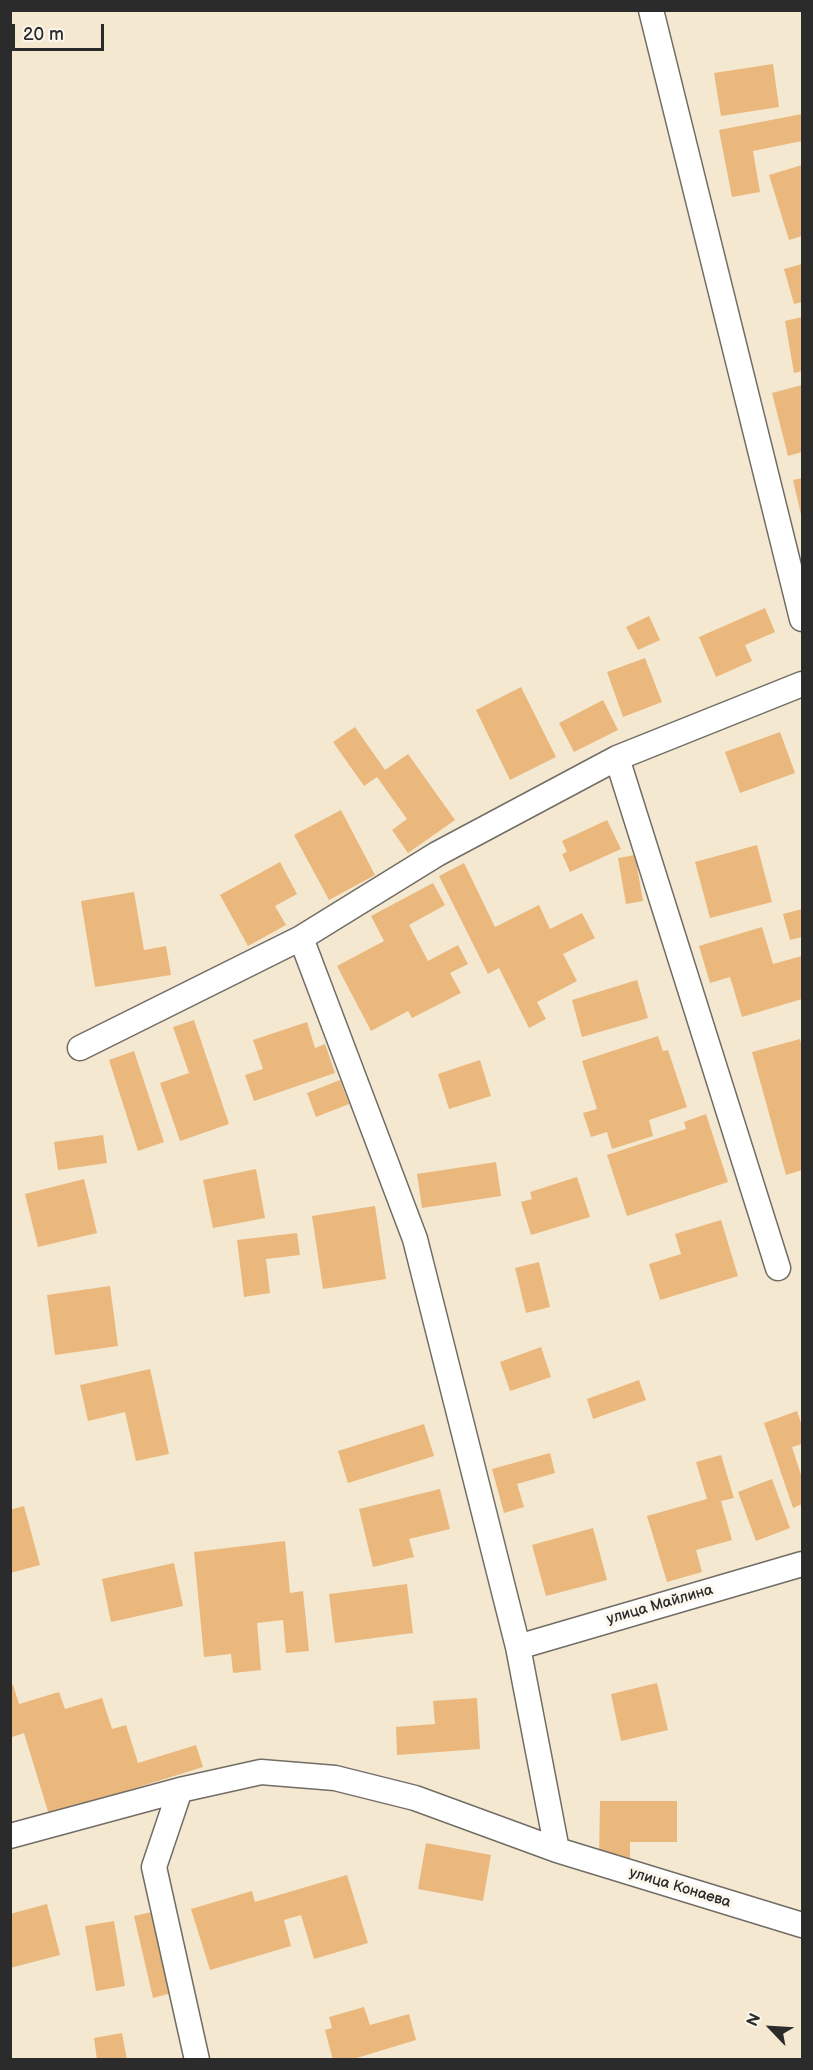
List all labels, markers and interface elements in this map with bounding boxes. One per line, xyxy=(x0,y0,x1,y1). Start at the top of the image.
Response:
scale bar xyxy=(15,12,106,50)
text: 20 m xyxy=(23,24,64,45)
street label: улица Майлина xyxy=(605,1581,715,1629)
street label: улица Конаева xyxy=(627,1864,733,1912)
north arrow xyxy=(741,1998,801,2058)
text: N xyxy=(743,2011,765,2030)

